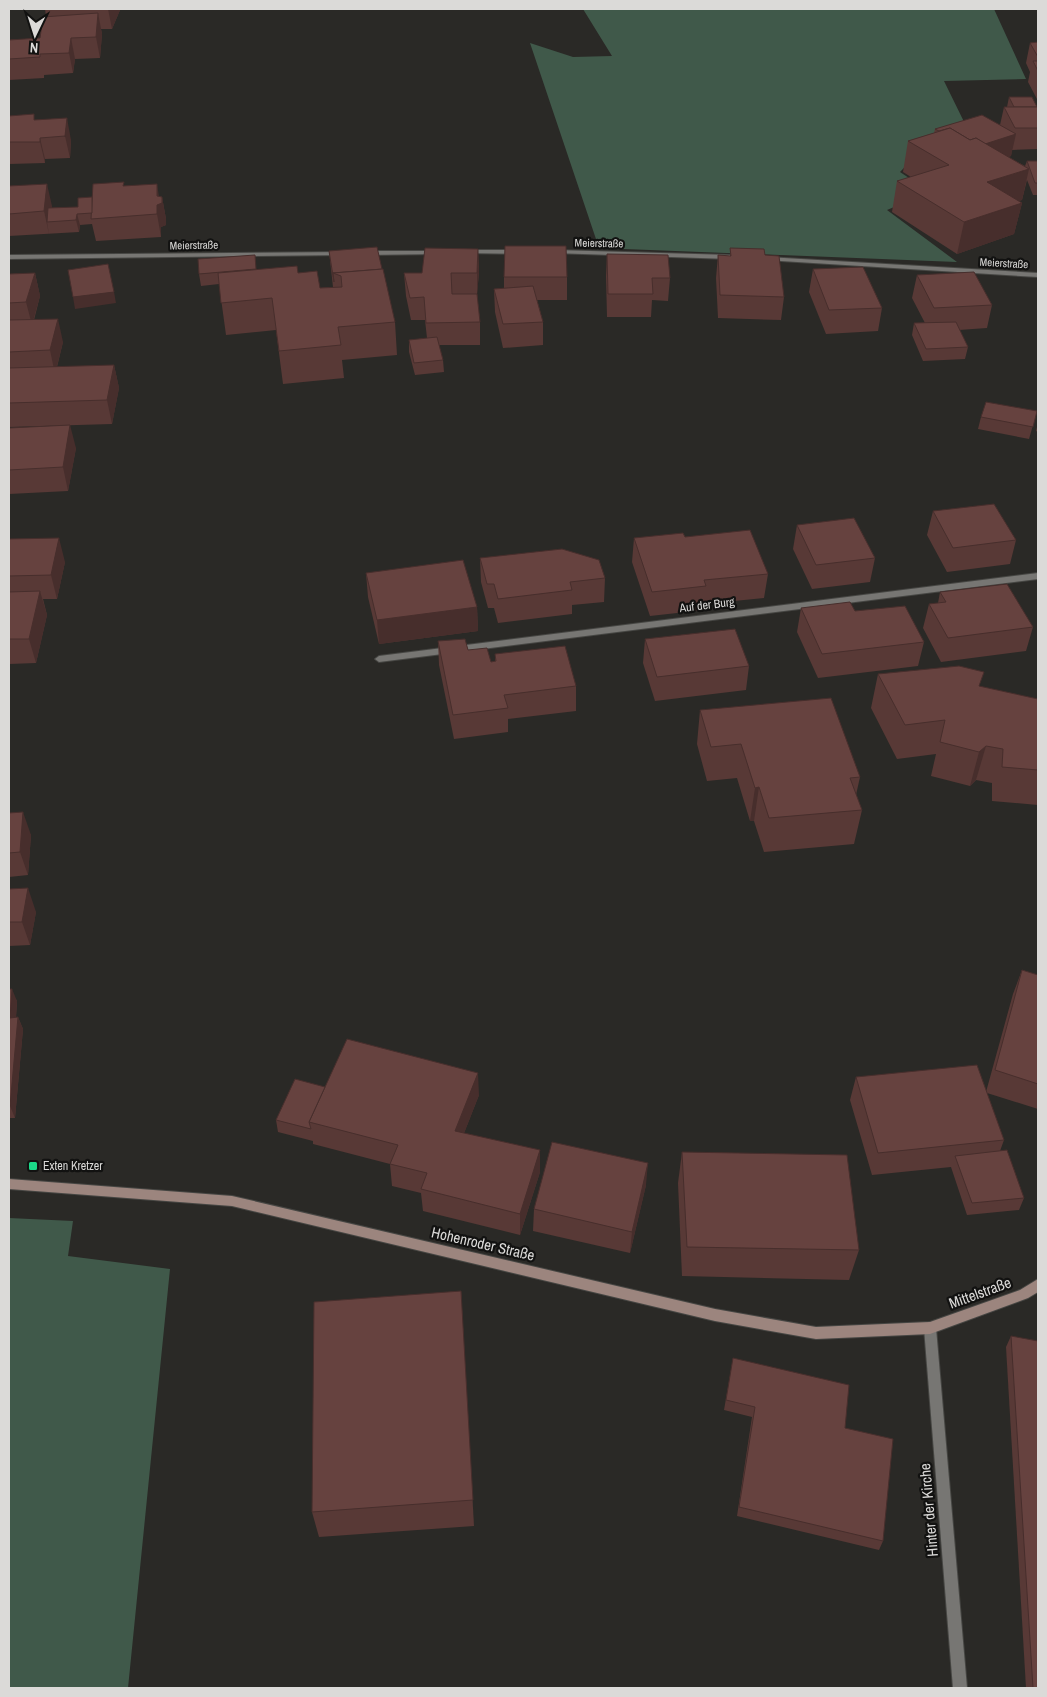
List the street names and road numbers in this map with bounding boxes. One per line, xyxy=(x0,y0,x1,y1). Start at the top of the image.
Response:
street label: Meierstraße xyxy=(575,236,623,250)
street label: Meierstraße xyxy=(170,238,218,252)
street label: Meierstraße xyxy=(979,255,1029,271)
street label: Auf der Burg xyxy=(678,594,736,616)
street label: Hohenroder Straße xyxy=(429,1221,537,1266)
street label: Mittelstraße xyxy=(946,1272,1014,1314)
street label: Hinter der Kirche xyxy=(914,1462,943,1558)

